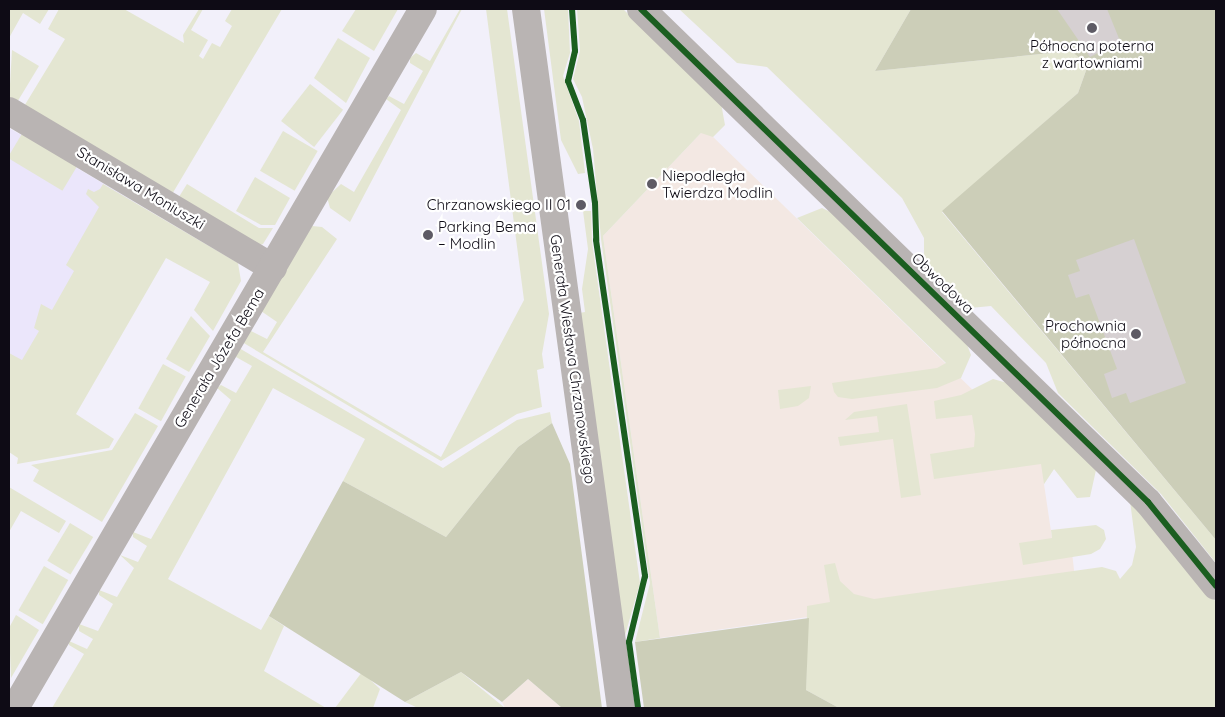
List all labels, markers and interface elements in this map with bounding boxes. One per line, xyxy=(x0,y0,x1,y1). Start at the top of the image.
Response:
marker: Północna poterna z wartowniami xyxy=(1086,22,1098,34)
place label: Północna poterna z wartowniami xyxy=(1030,36,1154,71)
street label: Stanisława Moniuszki xyxy=(74,143,208,233)
place label: Niepodległa Twierdza Modlin xyxy=(662,166,773,201)
marker: Niepodległa Twierdza Modlin xyxy=(646,178,658,190)
place label: Chrzanowskiego II 01 xyxy=(427,196,571,214)
marker: Chrzanowskiego II 01 xyxy=(575,199,587,211)
place label: Parking Bema – Modlin xyxy=(438,217,536,252)
marker: Parking Bema – Modlin xyxy=(422,229,434,241)
street label: Generała Wiesława Chrzanowskiego xyxy=(547,233,599,485)
street label: Obwodowa xyxy=(908,249,978,317)
street label: Generała Józefa Bema xyxy=(170,285,268,431)
place label: Prochownia północna xyxy=(1045,316,1126,351)
marker: Prochownia północna xyxy=(1130,328,1142,340)

